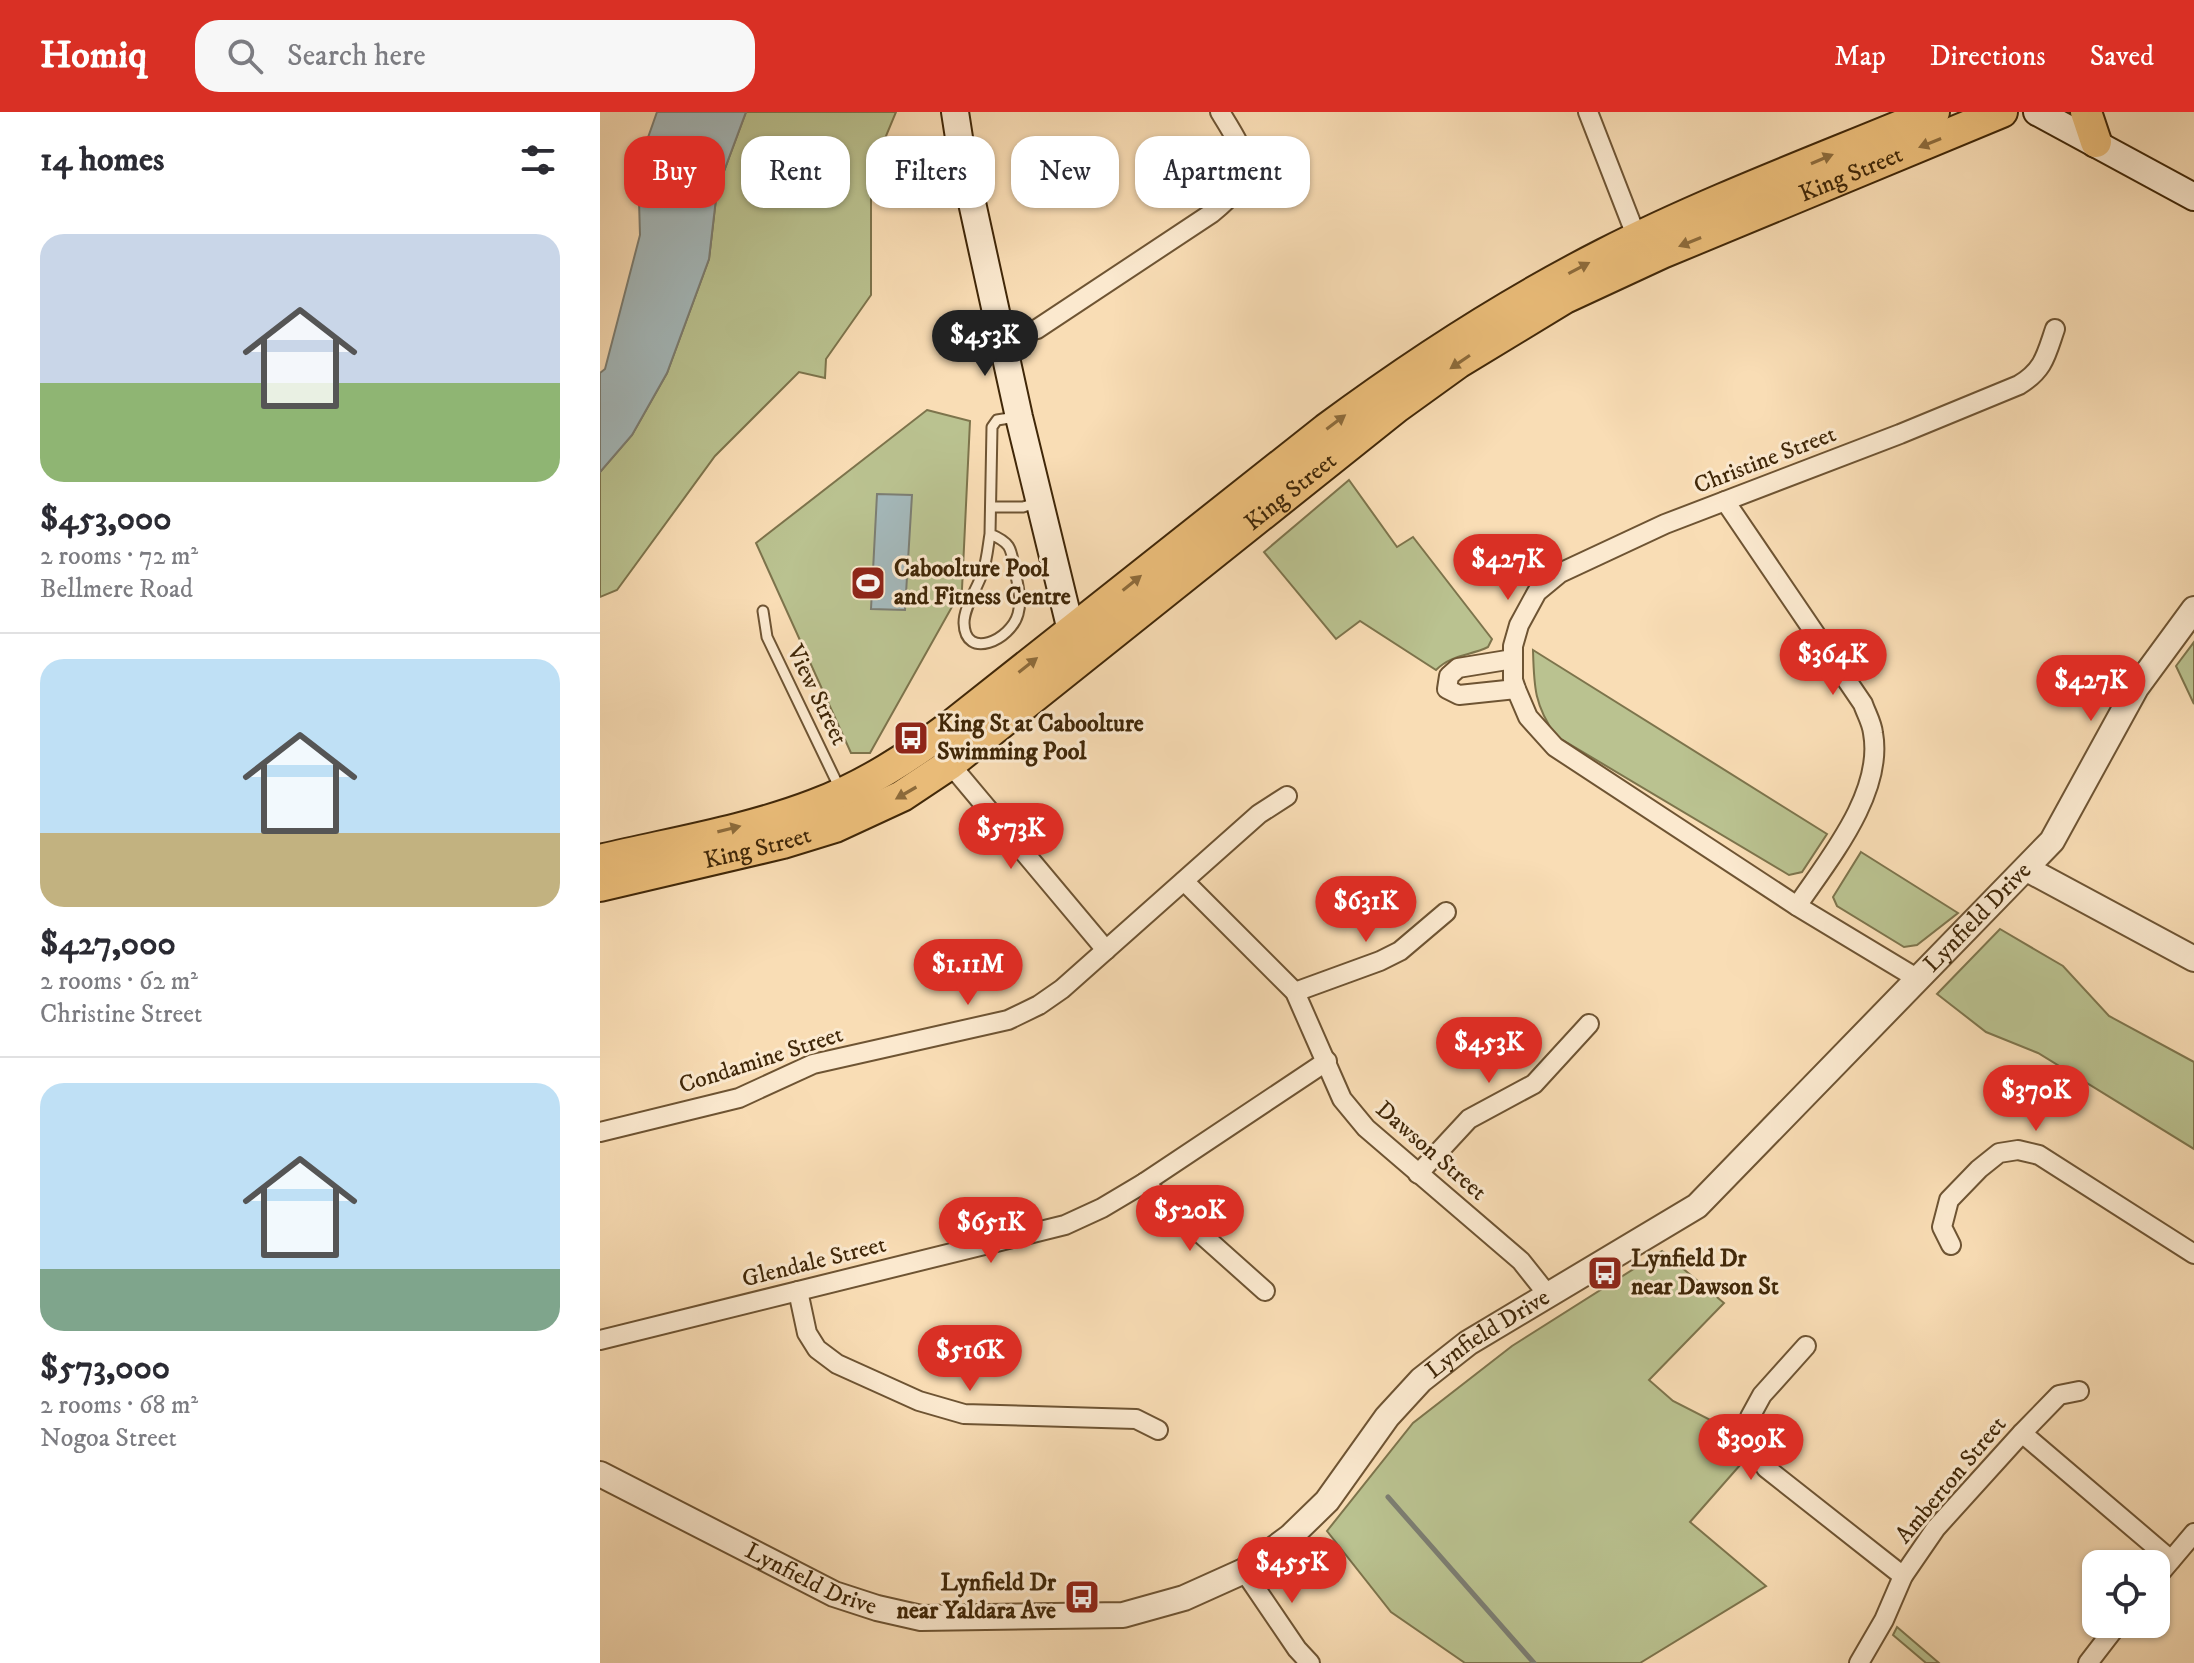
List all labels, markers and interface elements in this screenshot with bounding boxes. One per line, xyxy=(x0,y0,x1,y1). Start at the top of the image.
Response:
search box xyxy=(195,20,755,92)
text: Homiq xyxy=(40,32,147,80)
icon: search xyxy=(223,34,267,78)
text: Search here xyxy=(287,38,426,75)
text: Map xyxy=(1834,39,1886,74)
text: Directions xyxy=(1930,39,2046,74)
text: Saved xyxy=(2090,39,2154,74)
chip: Buy xyxy=(624,136,725,208)
chip: Rent xyxy=(741,136,850,208)
chip: Filters xyxy=(866,136,995,208)
chip: New xyxy=(1011,136,1119,208)
chip: Apartment xyxy=(1135,136,1310,208)
one-way arrow xyxy=(1918,136,1942,149)
icon: filters xyxy=(516,138,560,182)
text: 14 homes xyxy=(40,139,164,181)
street label: King Street xyxy=(1795,140,1908,209)
one-way arrow xyxy=(1810,153,1834,166)
one-way arrow xyxy=(1678,236,1702,249)
one-way arrow xyxy=(1567,261,1590,274)
icon: home xyxy=(228,286,372,430)
pin: $453K xyxy=(929,310,1041,378)
text: $453K xyxy=(950,319,1020,352)
one-way arrow xyxy=(1449,354,1470,369)
one-way arrow xyxy=(1326,414,1346,430)
street label: Christine Street xyxy=(1690,419,1841,501)
street label: King Street xyxy=(1239,446,1343,538)
text: $453,000 xyxy=(40,498,172,540)
pin: $427K xyxy=(1452,534,1564,602)
text: 2 rooms · 72 m² xyxy=(40,540,198,573)
text: $427K xyxy=(1471,543,1545,576)
place label: Caboolture Pool and Fitness Centre xyxy=(894,554,1071,612)
sports icon: Caboolture Pool and Fitness Centre xyxy=(849,564,887,602)
text: Bellmere Road xyxy=(40,573,193,606)
one-way arrow xyxy=(1122,576,1142,592)
pin: $364K xyxy=(1777,629,1889,697)
text: $364K xyxy=(1798,638,1868,671)
street label: View Street xyxy=(779,639,854,751)
pin: $427K xyxy=(2035,655,2147,723)
one-way arrow xyxy=(1018,658,1038,674)
text: $427K xyxy=(2054,664,2128,697)
place label: King St at Caboolture Swimming Pool xyxy=(937,709,1144,767)
icon: home xyxy=(228,711,372,855)
bus stop icon: King St at Caboolture Swimming Pool xyxy=(892,719,930,757)
one-way arrow xyxy=(895,786,917,800)
pin: $573K xyxy=(955,803,1067,871)
text: $573K xyxy=(977,812,1045,845)
street label: King Street xyxy=(701,820,815,876)
one-way arrow xyxy=(717,822,742,835)
street label: Lynfield Drive xyxy=(1917,856,2038,979)
pin: $631K xyxy=(1310,876,1422,944)
text: $631K xyxy=(1333,885,1399,918)
text: $427,000 xyxy=(40,923,176,965)
pin: $1.11M xyxy=(903,939,1033,1007)
text: $1.11M xyxy=(932,948,1004,981)
text: 2 rooms · 62 m² xyxy=(40,965,198,998)
text: Christine Street xyxy=(40,998,202,1031)
pin: $453K xyxy=(1433,1017,1545,1085)
street label: Condamine Street xyxy=(675,1019,847,1101)
text: $453K xyxy=(1454,1026,1524,1059)
pin: $370K xyxy=(1980,1065,2092,1133)
text: $370K xyxy=(2001,1074,2071,1107)
street label: Dawson Street xyxy=(1369,1095,1493,1208)
icon: home xyxy=(228,1135,372,1279)
pin: $520K xyxy=(1134,1185,1246,1253)
text: $520K xyxy=(1154,1194,1226,1227)
pin: $651K xyxy=(935,1197,1047,1265)
text: $651K xyxy=(957,1206,1025,1239)
street label: Glendale Street xyxy=(739,1230,889,1294)
place label: Lynfield Dr near Dawson St xyxy=(1631,1244,1779,1302)
bus stop icon: Lynfield Dr near Dawson St xyxy=(1586,1254,1624,1292)
street label: Lynfield Drive xyxy=(1420,1283,1555,1386)
pin: $516K xyxy=(914,1325,1026,1393)
text: $516K xyxy=(936,1334,1004,1367)
text: $573,000 xyxy=(40,1347,170,1389)
text: 2 rooms · 68 m² xyxy=(40,1389,198,1422)
street label: Amberton Street xyxy=(1889,1410,2013,1550)
pin: $309K xyxy=(1695,1414,1807,1482)
text: Nogoa Street xyxy=(40,1422,177,1455)
text: $309K xyxy=(1716,1423,1786,1456)
street label: Lynfield Drive xyxy=(740,1536,881,1622)
pin: $455K xyxy=(1236,1537,1348,1605)
text: $455K xyxy=(1255,1546,1329,1579)
map controls xyxy=(2082,1550,2170,1638)
button: locate xyxy=(2082,1550,2170,1638)
place label: Lynfield Dr near Yaldara Ave xyxy=(897,1568,1057,1626)
bus stop icon: Lynfield Dr near Yaldara Ave xyxy=(1063,1578,1101,1616)

